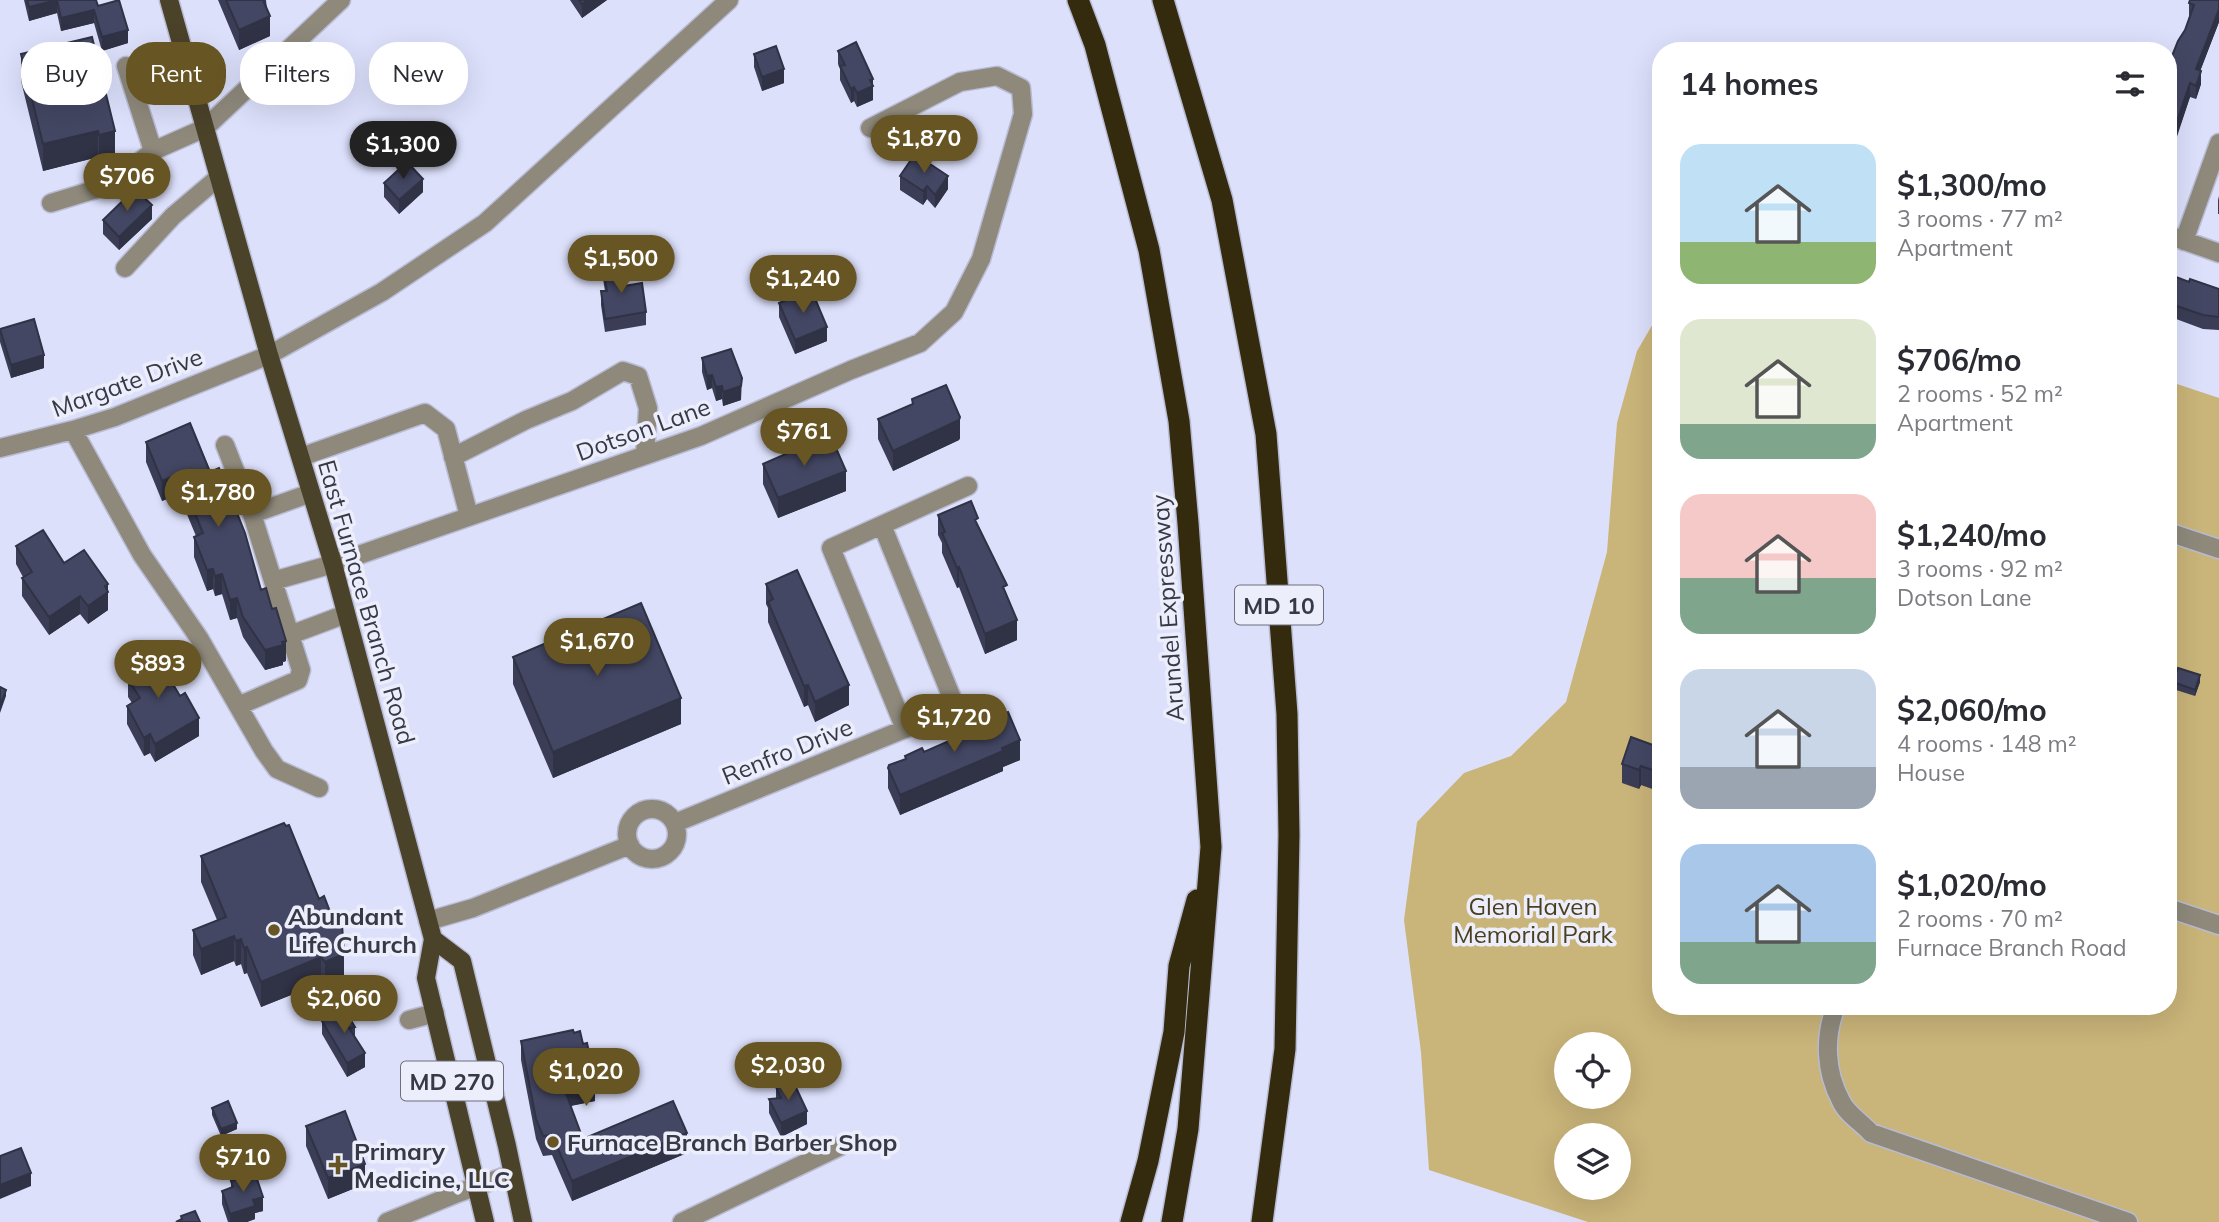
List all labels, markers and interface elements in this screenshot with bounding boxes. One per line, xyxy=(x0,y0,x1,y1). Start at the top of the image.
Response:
chip: Buy xyxy=(21,42,112,105)
chip: Rent xyxy=(126,42,226,105)
chip: Filters xyxy=(240,42,355,105)
chip: New xyxy=(369,42,468,105)
text: 14 homes xyxy=(1680,65,1819,103)
icon: filters xyxy=(2111,65,2149,103)
pin: $1,870 xyxy=(867,116,981,175)
pin: $1,300 xyxy=(346,122,460,181)
text: $1,870 xyxy=(887,123,961,152)
text: $1,300 xyxy=(366,129,440,158)
pin: $706 xyxy=(86,154,168,213)
text: $706 xyxy=(99,161,155,190)
text: $1,300/mo xyxy=(1897,166,2047,204)
icon: home xyxy=(1736,172,1820,256)
text: 3 rooms · 77 m² xyxy=(1897,204,2063,233)
text: Apartment xyxy=(1897,233,2013,262)
pin: $1,500 xyxy=(564,236,678,295)
text: $1,500 xyxy=(584,243,658,272)
pin: $1,240 xyxy=(746,256,860,315)
text: $1,240 xyxy=(766,263,840,292)
street label: Margate Drive xyxy=(48,341,206,423)
text: $706/mo xyxy=(1897,341,2021,379)
icon: home xyxy=(1736,347,1820,431)
text: 2 rooms · 52 m² xyxy=(1897,379,2063,408)
street label: Dotson Lane xyxy=(572,391,714,467)
pin: $761 xyxy=(763,408,845,468)
text: Apartment xyxy=(1897,408,2013,437)
text: $761 xyxy=(776,416,832,445)
street label: East Furnace Branch Road xyxy=(312,456,422,748)
pin: $1,780 xyxy=(161,470,275,529)
text: $1,780 xyxy=(181,477,255,506)
street label: Arundel Expressway xyxy=(1144,493,1190,723)
text: $1,240/mo xyxy=(1897,516,2047,554)
icon: home xyxy=(1736,522,1820,606)
text: 3 rooms · 92 m² xyxy=(1897,554,2063,583)
text: Dotson Lane xyxy=(1897,583,2032,612)
road number: MD 10 xyxy=(1235,586,1323,624)
pin: $1,670 xyxy=(540,618,654,678)
text: $1,670 xyxy=(560,626,634,655)
pin: $893 xyxy=(117,640,199,700)
text: $893 xyxy=(130,648,186,677)
text: $2,060/mo xyxy=(1897,691,2047,729)
pin: $1,720 xyxy=(897,694,1011,754)
icon: home xyxy=(1736,697,1820,781)
text: $1,720 xyxy=(917,702,991,731)
street label: Renfro Drive xyxy=(717,711,857,791)
text: 4 rooms · 148 m² xyxy=(1897,729,2077,758)
text: House xyxy=(1897,758,1965,787)
text: $1,020/mo xyxy=(1897,866,2047,904)
icon: home xyxy=(1736,872,1820,956)
park label: Glen Haven Memorial Park xyxy=(1453,891,1614,949)
place label: Abundant Life Church xyxy=(288,901,417,959)
text: 2 rooms · 70 m² xyxy=(1897,904,2063,933)
marker: Abundant Life Church xyxy=(266,922,282,938)
text: Furnace Branch Road xyxy=(1897,933,2127,962)
pin: $2,060 xyxy=(287,976,401,1035)
text: $2,060 xyxy=(307,983,381,1012)
map controls xyxy=(1554,1032,1631,1200)
button: locate xyxy=(1554,1032,1631,1109)
pin: $2,030 xyxy=(731,1042,845,1102)
pin: $1,020 xyxy=(529,1048,643,1108)
text: $2,030 xyxy=(751,1050,825,1079)
text: $1,020 xyxy=(549,1056,623,1085)
road number: MD 270 xyxy=(401,1062,503,1100)
button: layers xyxy=(1554,1123,1631,1200)
place label: Furnace Branch Barber Shop xyxy=(567,1127,897,1157)
pin: $710 xyxy=(202,1134,284,1194)
marker: Furnace Branch Barber Shop xyxy=(545,1134,561,1150)
place label: Primary Medicine, LLC xyxy=(354,1136,510,1194)
text: $710 xyxy=(215,1142,271,1171)
marker: Primary Medicine, LLC xyxy=(328,1155,348,1175)

